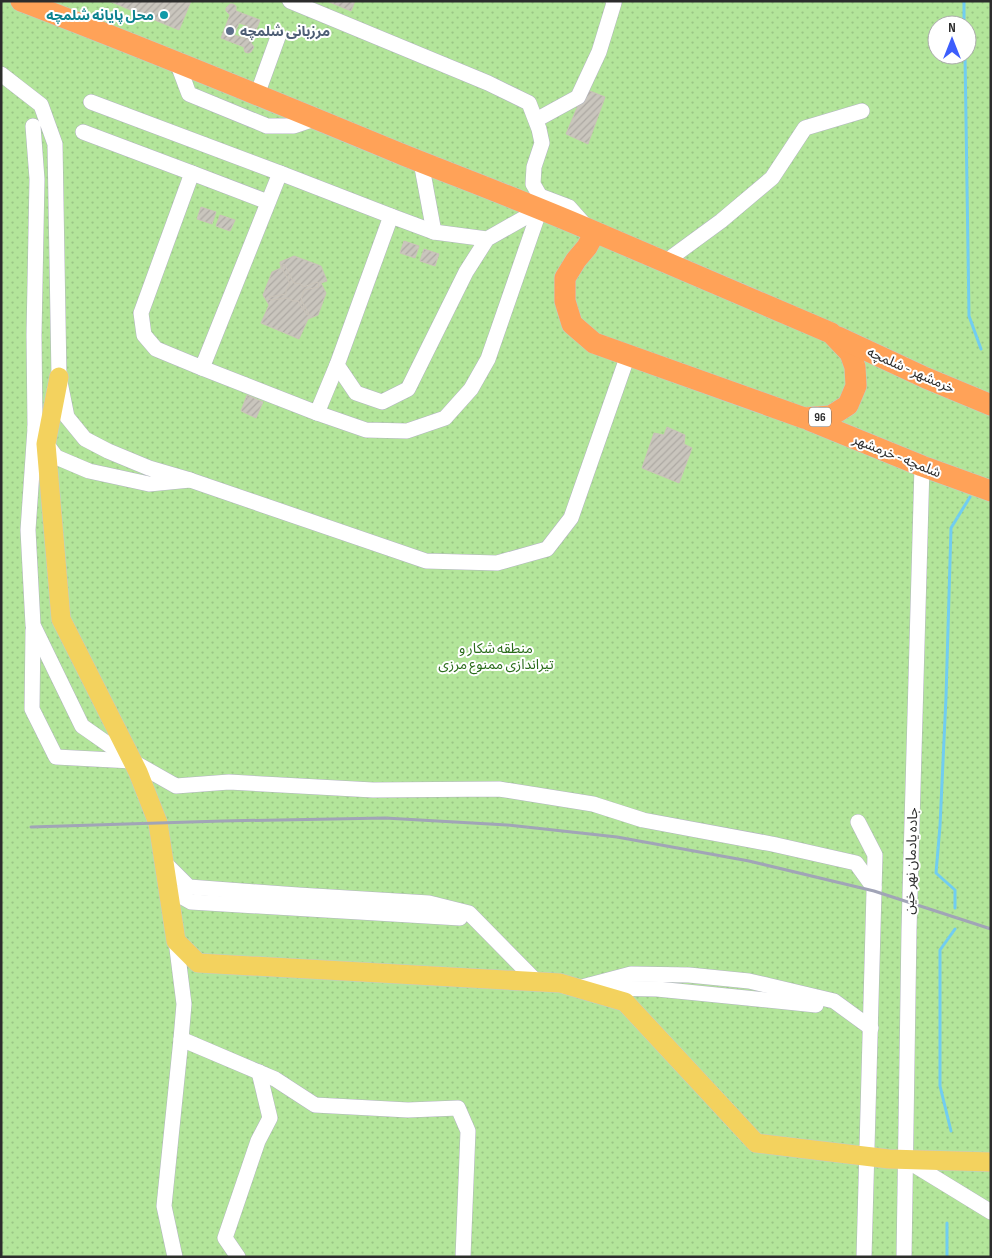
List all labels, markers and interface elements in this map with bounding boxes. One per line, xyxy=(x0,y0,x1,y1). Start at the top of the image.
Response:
place label: محل پایانه شلمچه xyxy=(46,7,154,24)
marker: محل پایانه شلمچه xyxy=(158,9,170,21)
north arrow xyxy=(927,15,977,65)
text: N xyxy=(948,19,956,36)
place label: مرزبانی شلمچه xyxy=(240,23,330,40)
marker: مرزبانی شلمچه xyxy=(224,25,236,37)
street label: خرمشهر - شلمچه xyxy=(864,343,957,398)
road number: 96 xyxy=(809,408,831,427)
street label: شلمچه - خرمشهر xyxy=(849,430,944,482)
park label: منطقه شکار و تیراندازی ممنوع مرزی xyxy=(438,640,554,675)
street label: جاده یادمان نهر خین xyxy=(901,807,921,915)

